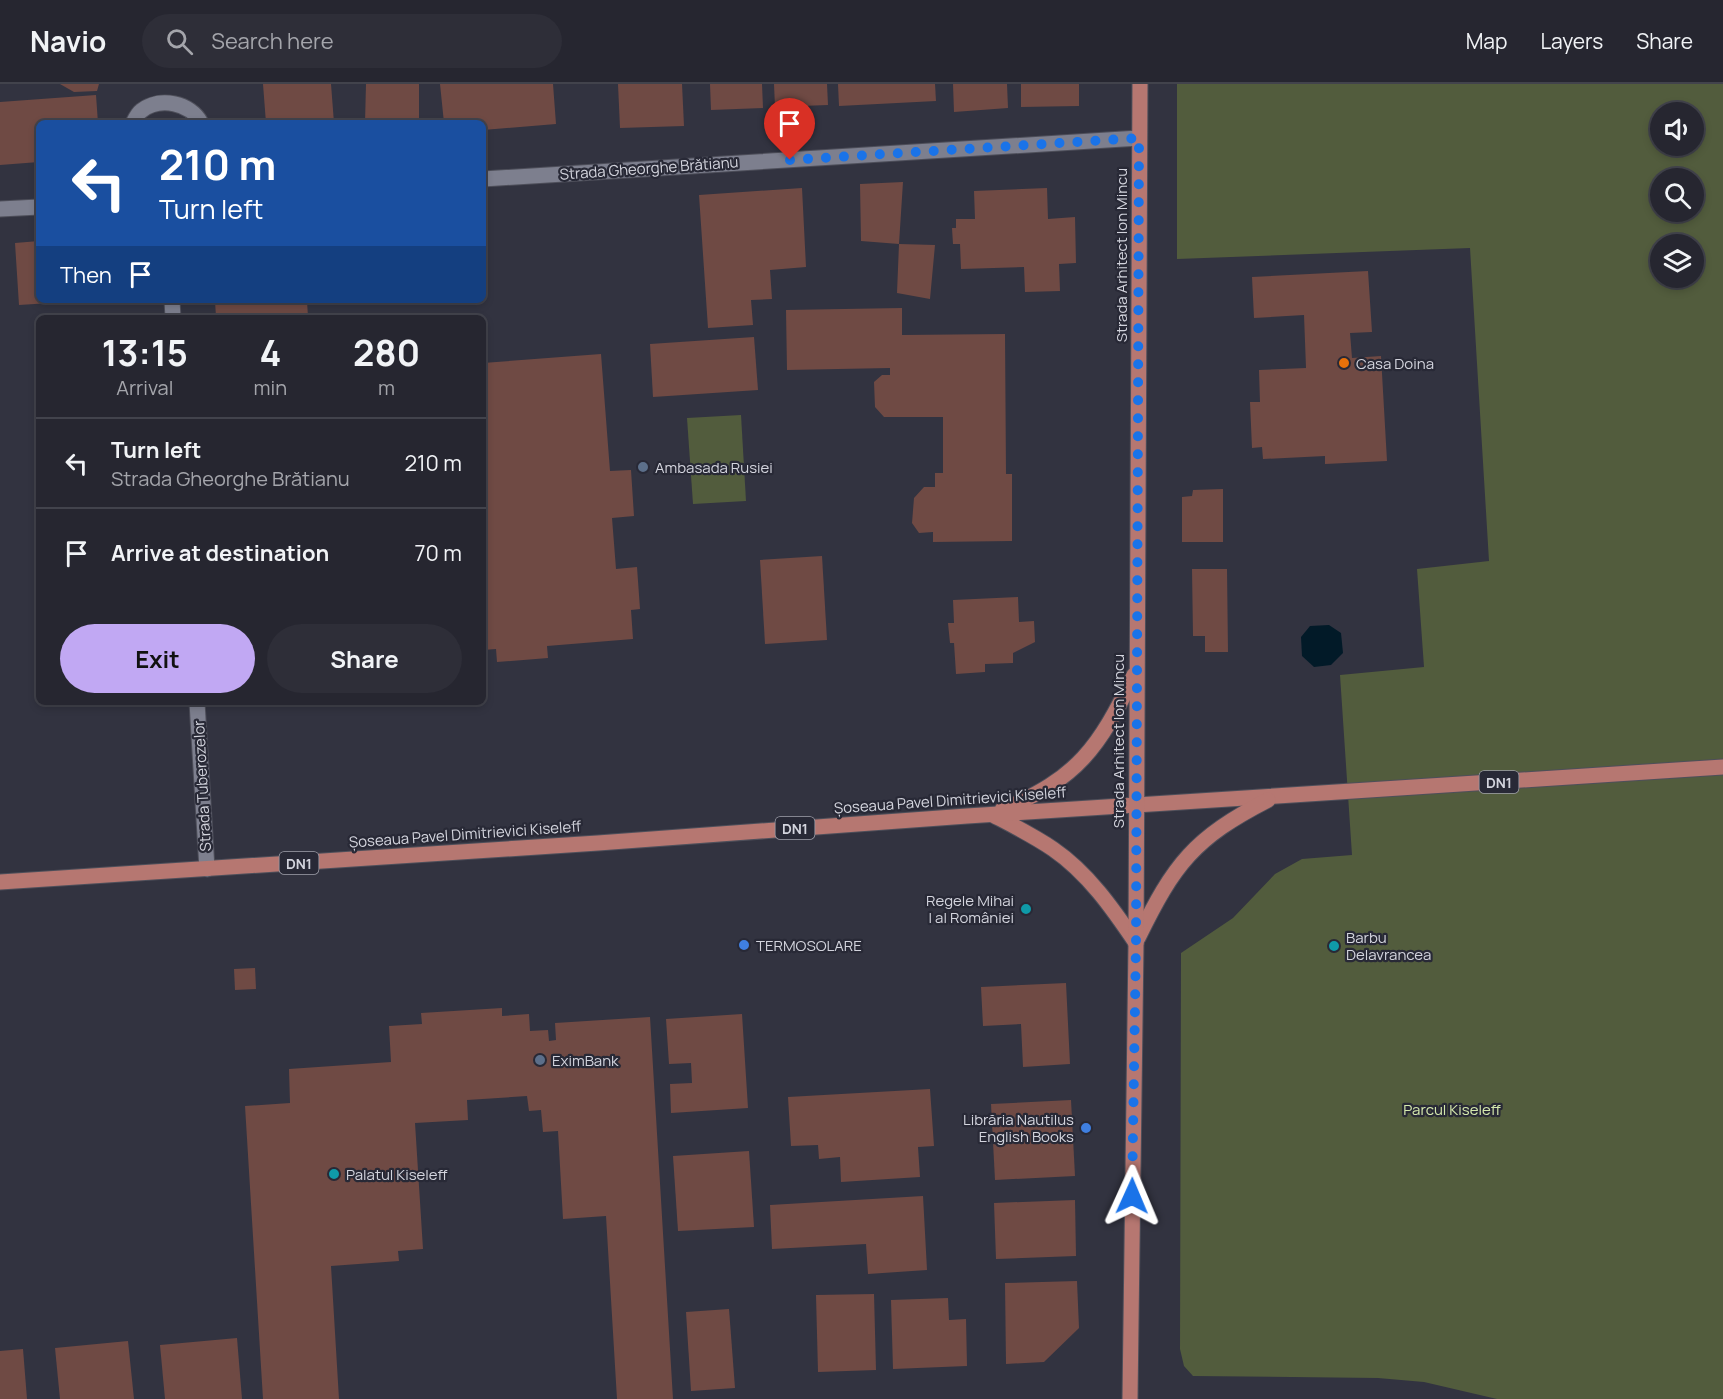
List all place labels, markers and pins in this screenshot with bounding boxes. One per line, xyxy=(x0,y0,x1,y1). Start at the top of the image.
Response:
pin xyxy=(764,98,815,160)
place label: Casa Doina xyxy=(1356,353,1434,374)
marker: Casa Doina xyxy=(1337,356,1351,370)
place label: Ambasada Rusiei xyxy=(655,457,773,478)
marker: Ambasada Rusiei xyxy=(636,460,650,474)
place label: Regele Mihai I al României xyxy=(926,890,1014,928)
marker: Regele Mihai I al României xyxy=(1019,902,1033,916)
place label: Barbu Delavrancea xyxy=(1346,927,1431,965)
place label: TERMOSOLARE xyxy=(756,935,862,956)
marker: TERMOSOLARE xyxy=(737,938,751,952)
marker: Barbu Delavrancea xyxy=(1327,939,1341,953)
place label: EximBank xyxy=(552,1050,619,1071)
marker: EximBank xyxy=(533,1053,547,1067)
place label: Librăria Nautilus English Books xyxy=(963,1109,1074,1147)
marker: Librăria Nautilus English Books xyxy=(1079,1121,1093,1135)
place label: Palatul Kiseleff xyxy=(346,1164,448,1185)
marker: Palatul Kiseleff xyxy=(327,1167,341,1181)

